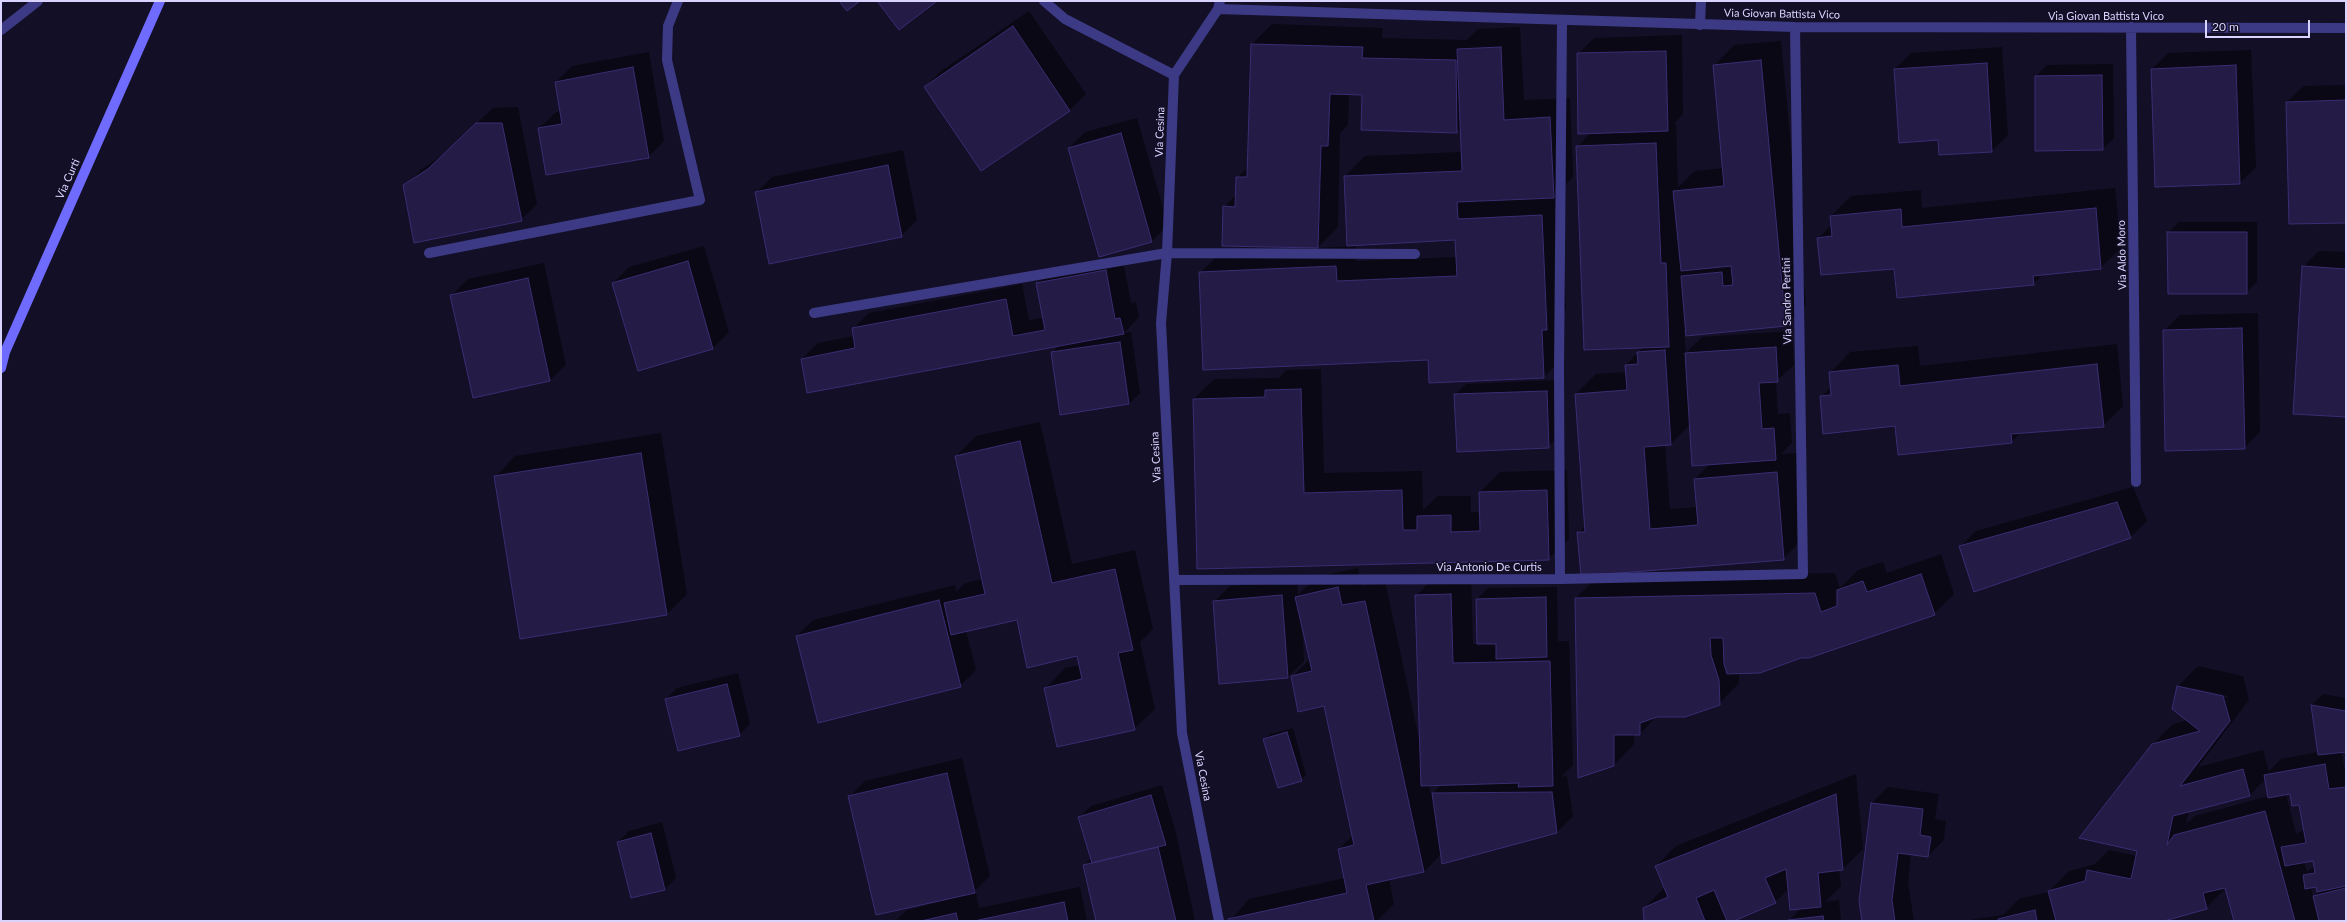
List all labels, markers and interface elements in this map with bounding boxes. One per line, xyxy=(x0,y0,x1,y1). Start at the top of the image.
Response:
street label: Via Giovan Battista Vico xyxy=(1724,6,1840,22)
street label: Via Giovan Battista Vico xyxy=(2048,9,2164,23)
scale bar xyxy=(2207,12,2312,38)
text: 20 m xyxy=(2212,19,2239,34)
street label: Via Cesina xyxy=(1153,107,1167,157)
street label: Via Curti xyxy=(53,157,83,201)
street label: Via Aldo Moro xyxy=(2115,220,2129,290)
street label: Via Sandro Pertini xyxy=(1780,258,1794,344)
street label: Via Cesina xyxy=(1148,431,1164,483)
street label: Via Antonio De Curtis xyxy=(1436,560,1542,574)
street label: Via Cesina xyxy=(1192,750,1214,802)

